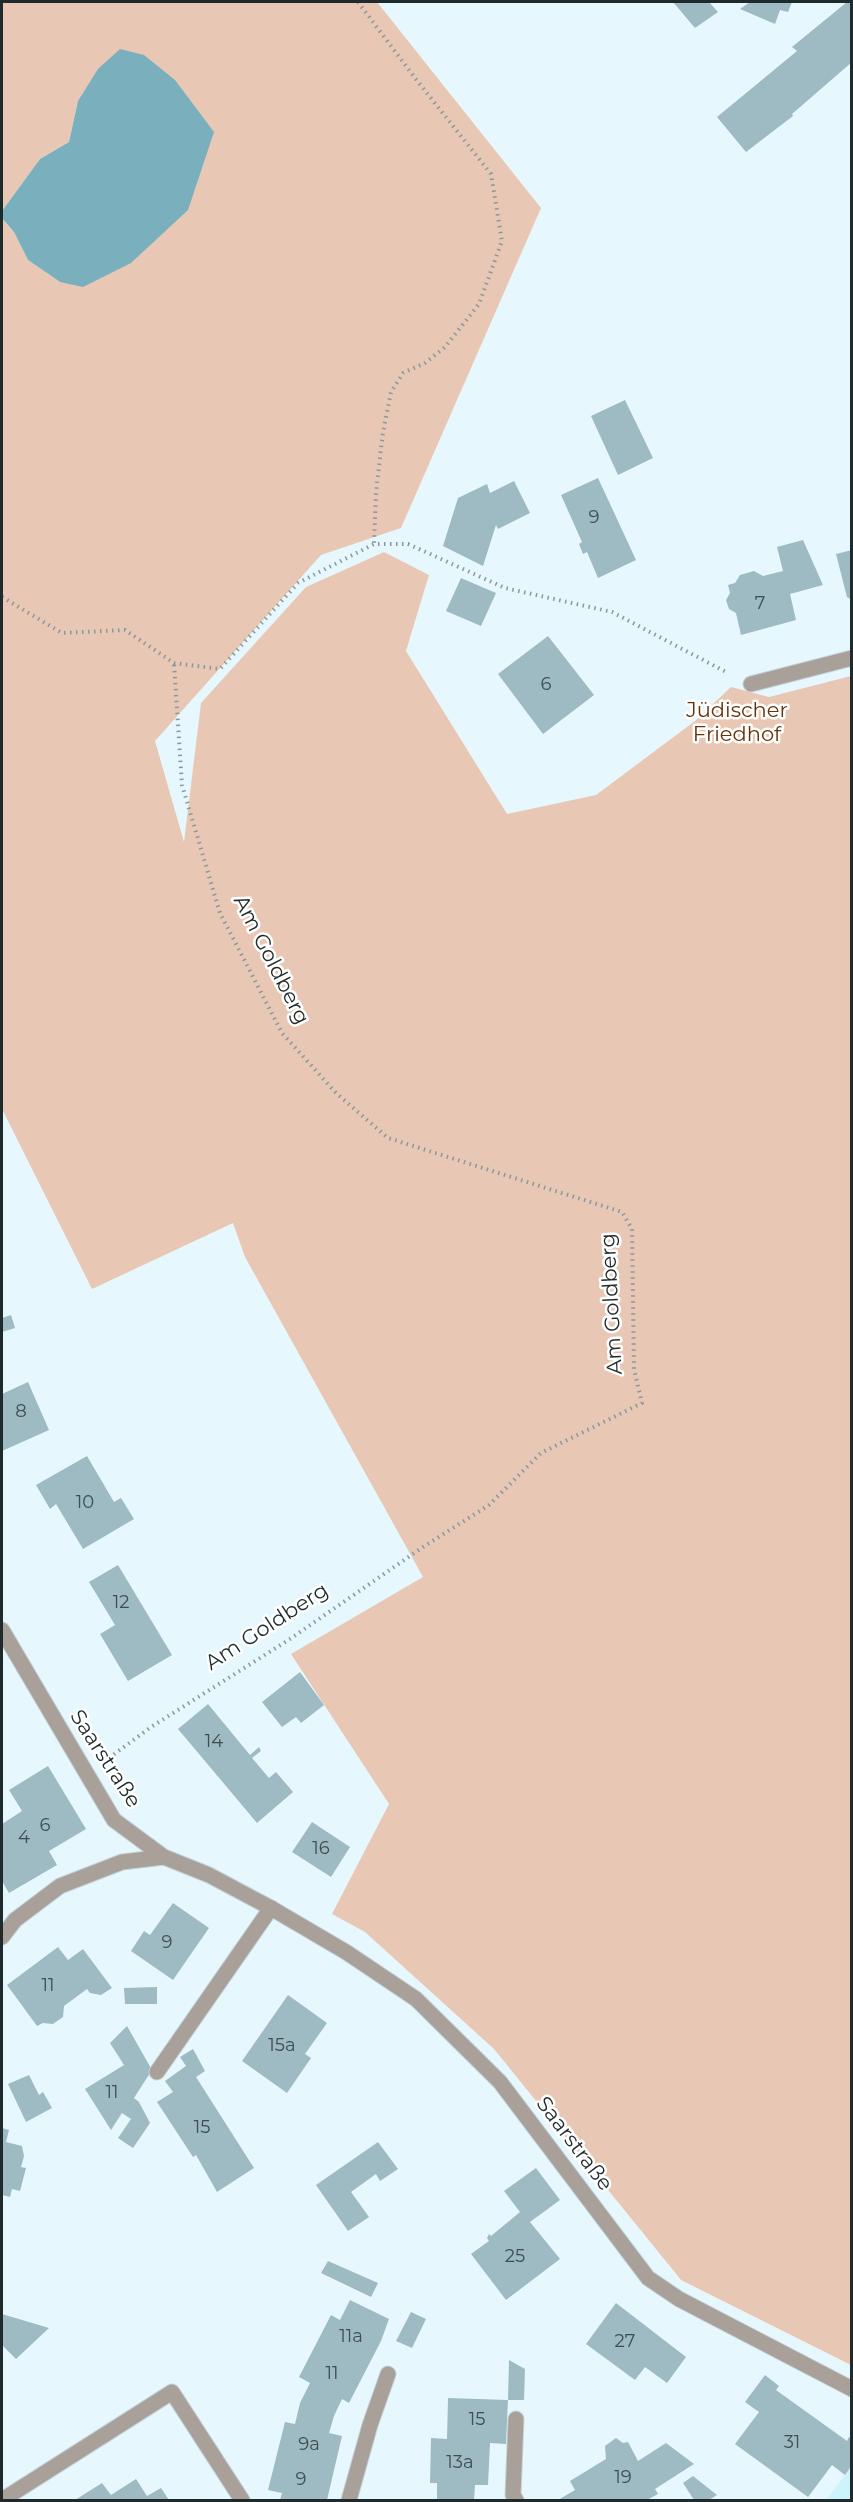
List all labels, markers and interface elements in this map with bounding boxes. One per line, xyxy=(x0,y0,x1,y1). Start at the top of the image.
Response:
house number: 9 xyxy=(589,507,599,529)
house number: 7 xyxy=(755,593,765,615)
house number: 6 xyxy=(541,674,551,696)
park label: Jüdischer Friedhof xyxy=(686,698,788,748)
street label: Am Goldberg xyxy=(228,891,314,1029)
street label: Am Goldberg xyxy=(596,1233,628,1375)
house number: 8 xyxy=(15,1401,27,1423)
house number: 10 xyxy=(76,1492,94,1514)
street label: Am Goldberg xyxy=(201,1578,333,1676)
house number: 12 xyxy=(113,1592,129,1614)
street label: Saarstraße xyxy=(64,1705,146,1813)
house number: 14 xyxy=(205,1731,223,1753)
house number: 6 xyxy=(40,1815,50,1837)
house number: 4 xyxy=(18,1827,30,1849)
house number: 16 xyxy=(312,1838,330,1860)
house number: 9 xyxy=(162,1932,172,1954)
house number: 11 xyxy=(42,1975,54,1997)
house number: 15a xyxy=(268,2035,296,2057)
house number: 11 xyxy=(106,2082,118,2104)
street label: Saarstraße xyxy=(530,2092,618,2196)
house number: 15 xyxy=(194,2117,210,2139)
house number: 25 xyxy=(505,2246,525,2268)
house number: 11a xyxy=(339,2326,363,2348)
house number: 27 xyxy=(615,2331,635,2353)
house number: 11 xyxy=(326,2363,338,2385)
house number: 15 xyxy=(469,2409,485,2431)
house number: 31 xyxy=(784,2432,800,2454)
house number: 9a xyxy=(298,2434,320,2456)
house number: 13a xyxy=(446,2452,474,2474)
house number: 19 xyxy=(614,2467,632,2489)
house number: 9 xyxy=(296,2469,306,2491)

